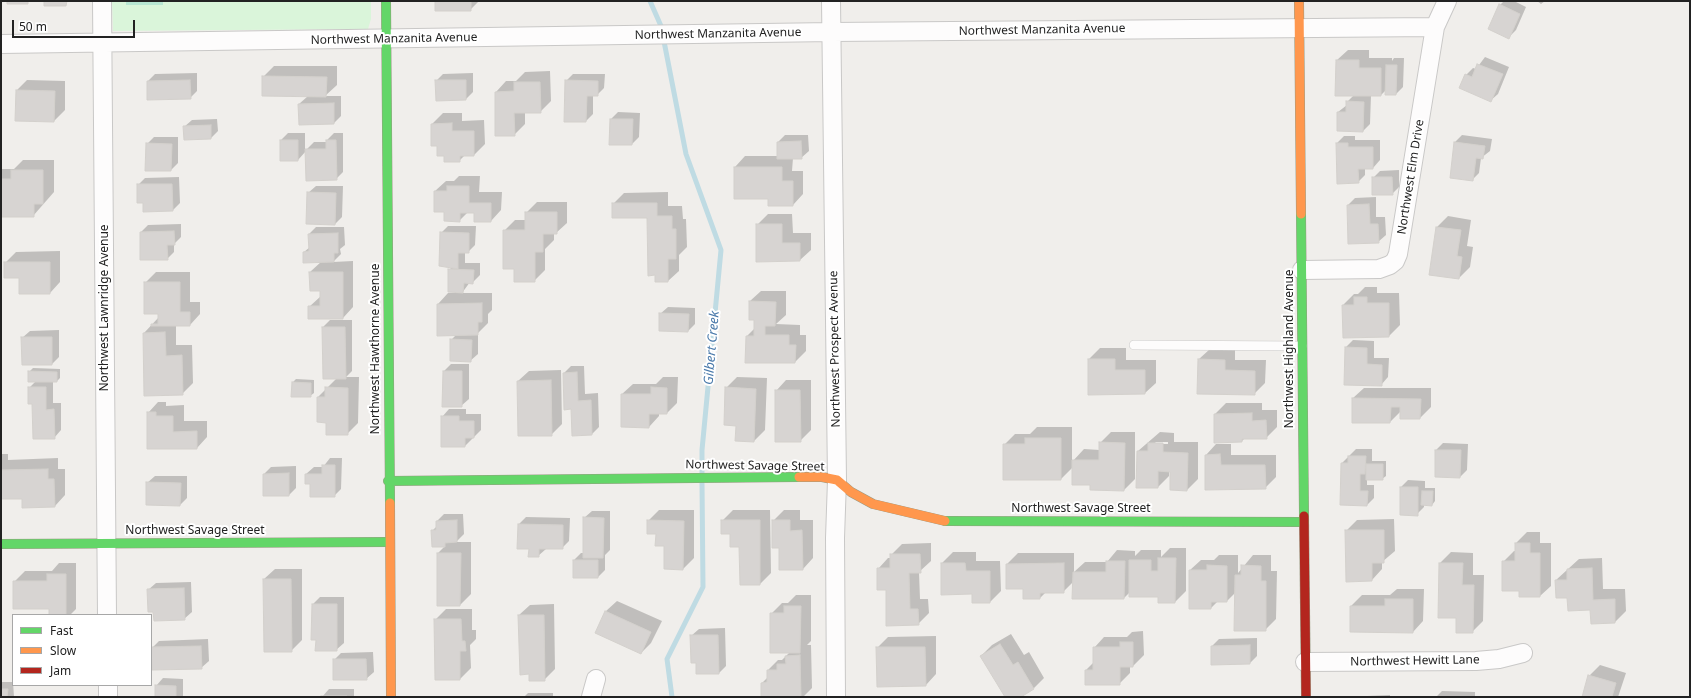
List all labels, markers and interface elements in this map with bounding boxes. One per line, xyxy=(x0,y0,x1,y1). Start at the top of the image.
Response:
scale bar xyxy=(14,12,137,38)
text: 50 m xyxy=(19,18,47,35)
street label: Northwest Manzanita Avenue xyxy=(959,21,1125,39)
street label: Northwest Manzanita Avenue xyxy=(635,25,801,43)
street label: Northwest Manzanita Avenue xyxy=(311,30,477,48)
street label: Northwest Elm Drive xyxy=(1395,118,1427,236)
street label: Northwest Lawnridge Avenue xyxy=(98,224,112,392)
street label: Northwest Hawthorne Avenue xyxy=(369,264,383,434)
street label: Northwest Highland Avenue xyxy=(1283,269,1297,429)
street label: Northwest Prospect Avenue xyxy=(826,270,844,428)
water label: Gilbert Creek xyxy=(701,310,723,386)
street label: Northwest Savage Street xyxy=(685,458,825,474)
street label: Northwest Savage Street xyxy=(1011,502,1151,516)
street label: Northwest Savage Street xyxy=(125,524,265,538)
legend xyxy=(12,614,152,686)
text: Fast xyxy=(50,622,73,639)
text: Slow xyxy=(50,642,76,659)
street label: Northwest Hewitt Lane xyxy=(1350,653,1480,669)
text: Jam xyxy=(50,662,71,679)

